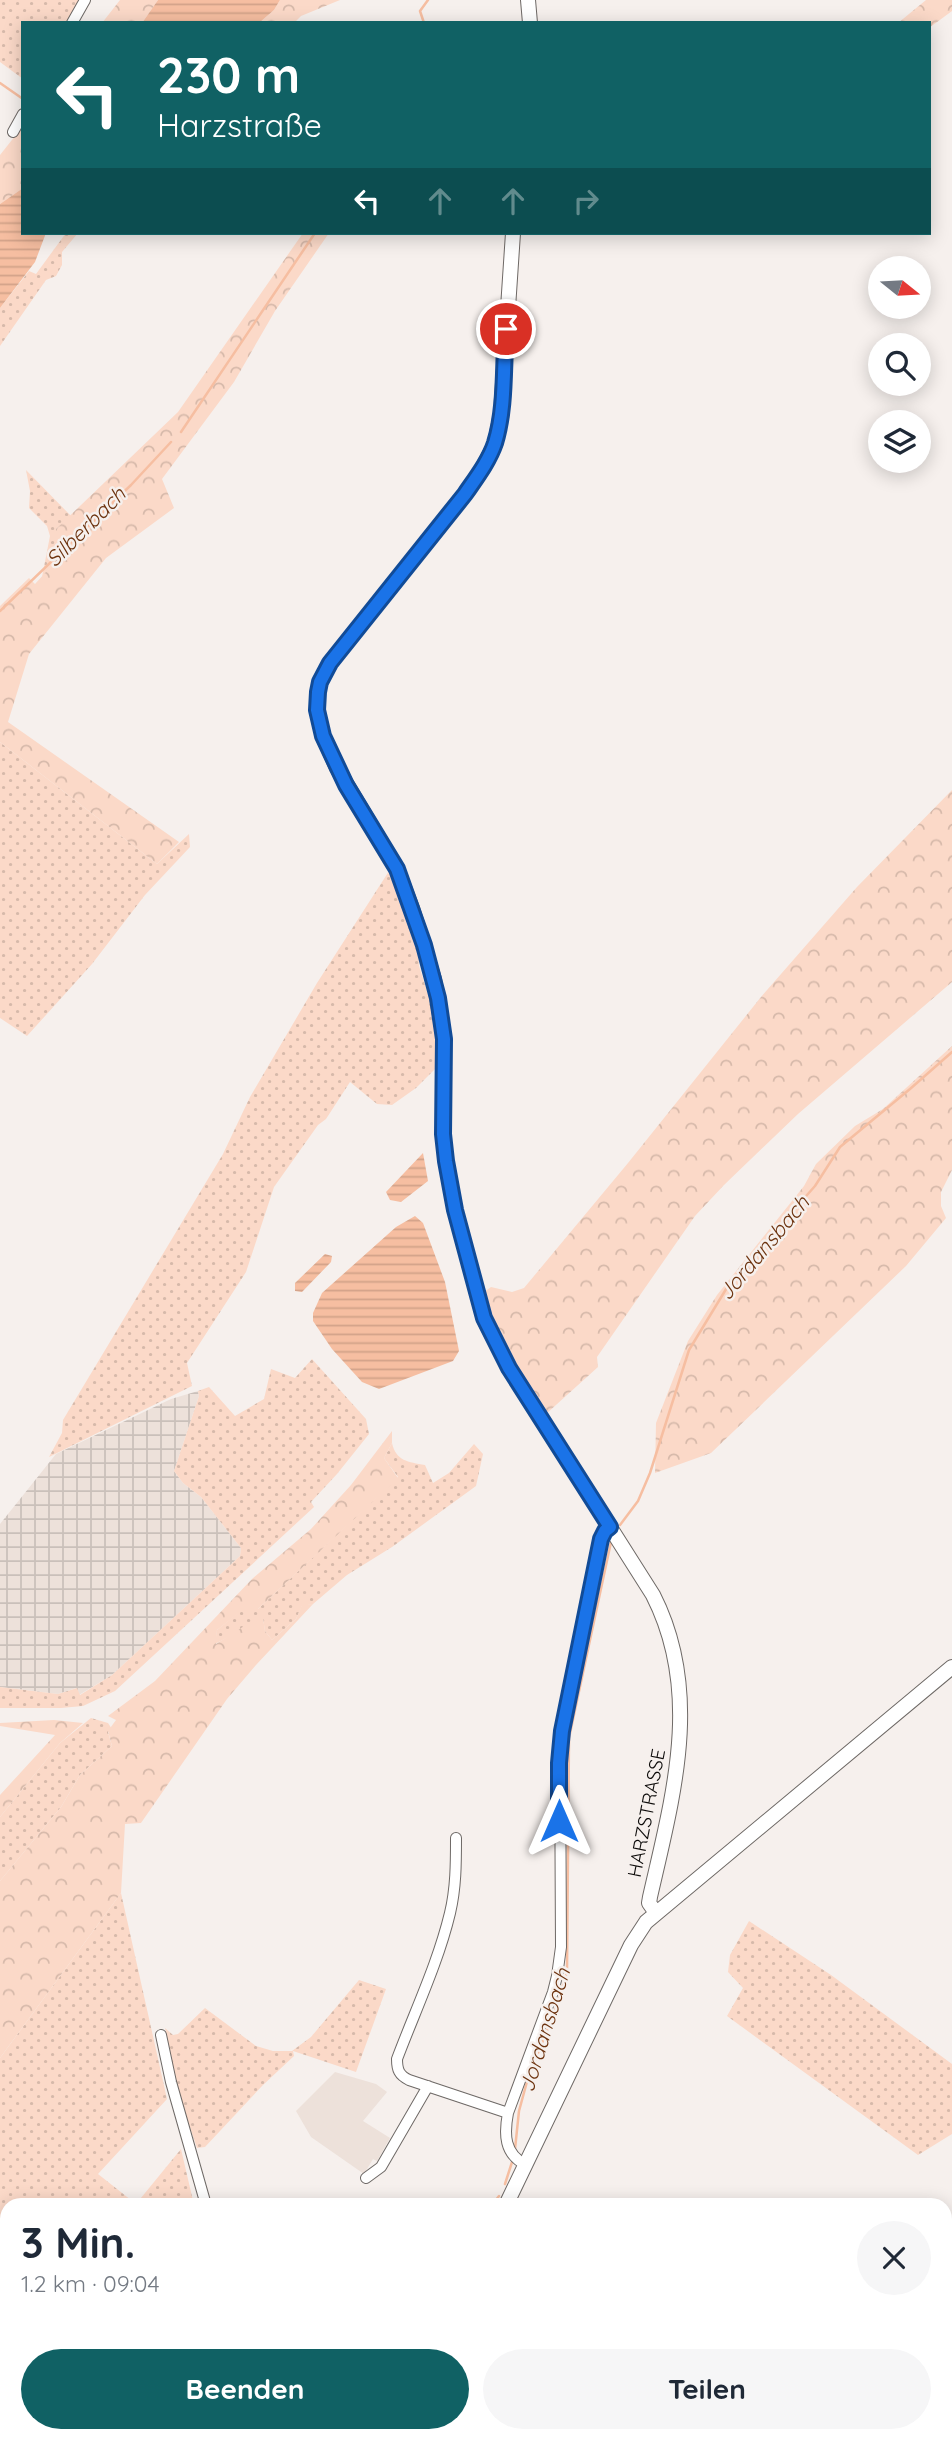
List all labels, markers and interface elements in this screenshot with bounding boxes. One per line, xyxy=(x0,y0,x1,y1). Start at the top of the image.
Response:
text: 230 m xyxy=(157,44,300,105)
icon: left xyxy=(42,49,133,140)
text: Harzstraße xyxy=(157,105,322,145)
icon: left xyxy=(348,182,386,220)
icon: ahead xyxy=(421,182,459,220)
icon: ahead xyxy=(494,182,532,220)
icon: right xyxy=(567,182,605,220)
north arrow xyxy=(868,256,931,318)
map controls xyxy=(868,256,931,473)
pin xyxy=(476,299,536,359)
icon: arrive xyxy=(487,310,525,348)
button: search xyxy=(868,333,931,396)
button: layers xyxy=(868,410,931,473)
water label: Silberbach xyxy=(40,480,131,572)
water label: Jordansbach xyxy=(712,1189,815,1305)
street label: HARZSTRASSE xyxy=(622,1747,670,1879)
position arrow xyxy=(522,1784,596,1858)
water label: Jordansbach xyxy=(513,1964,576,2095)
text: 3 Min. xyxy=(21,2216,135,2269)
button: close xyxy=(857,2221,931,2295)
text: 1.2 km · 09:04 xyxy=(21,2269,160,2298)
button: Beenden xyxy=(21,2349,469,2429)
button: Teilen xyxy=(483,2349,931,2429)

